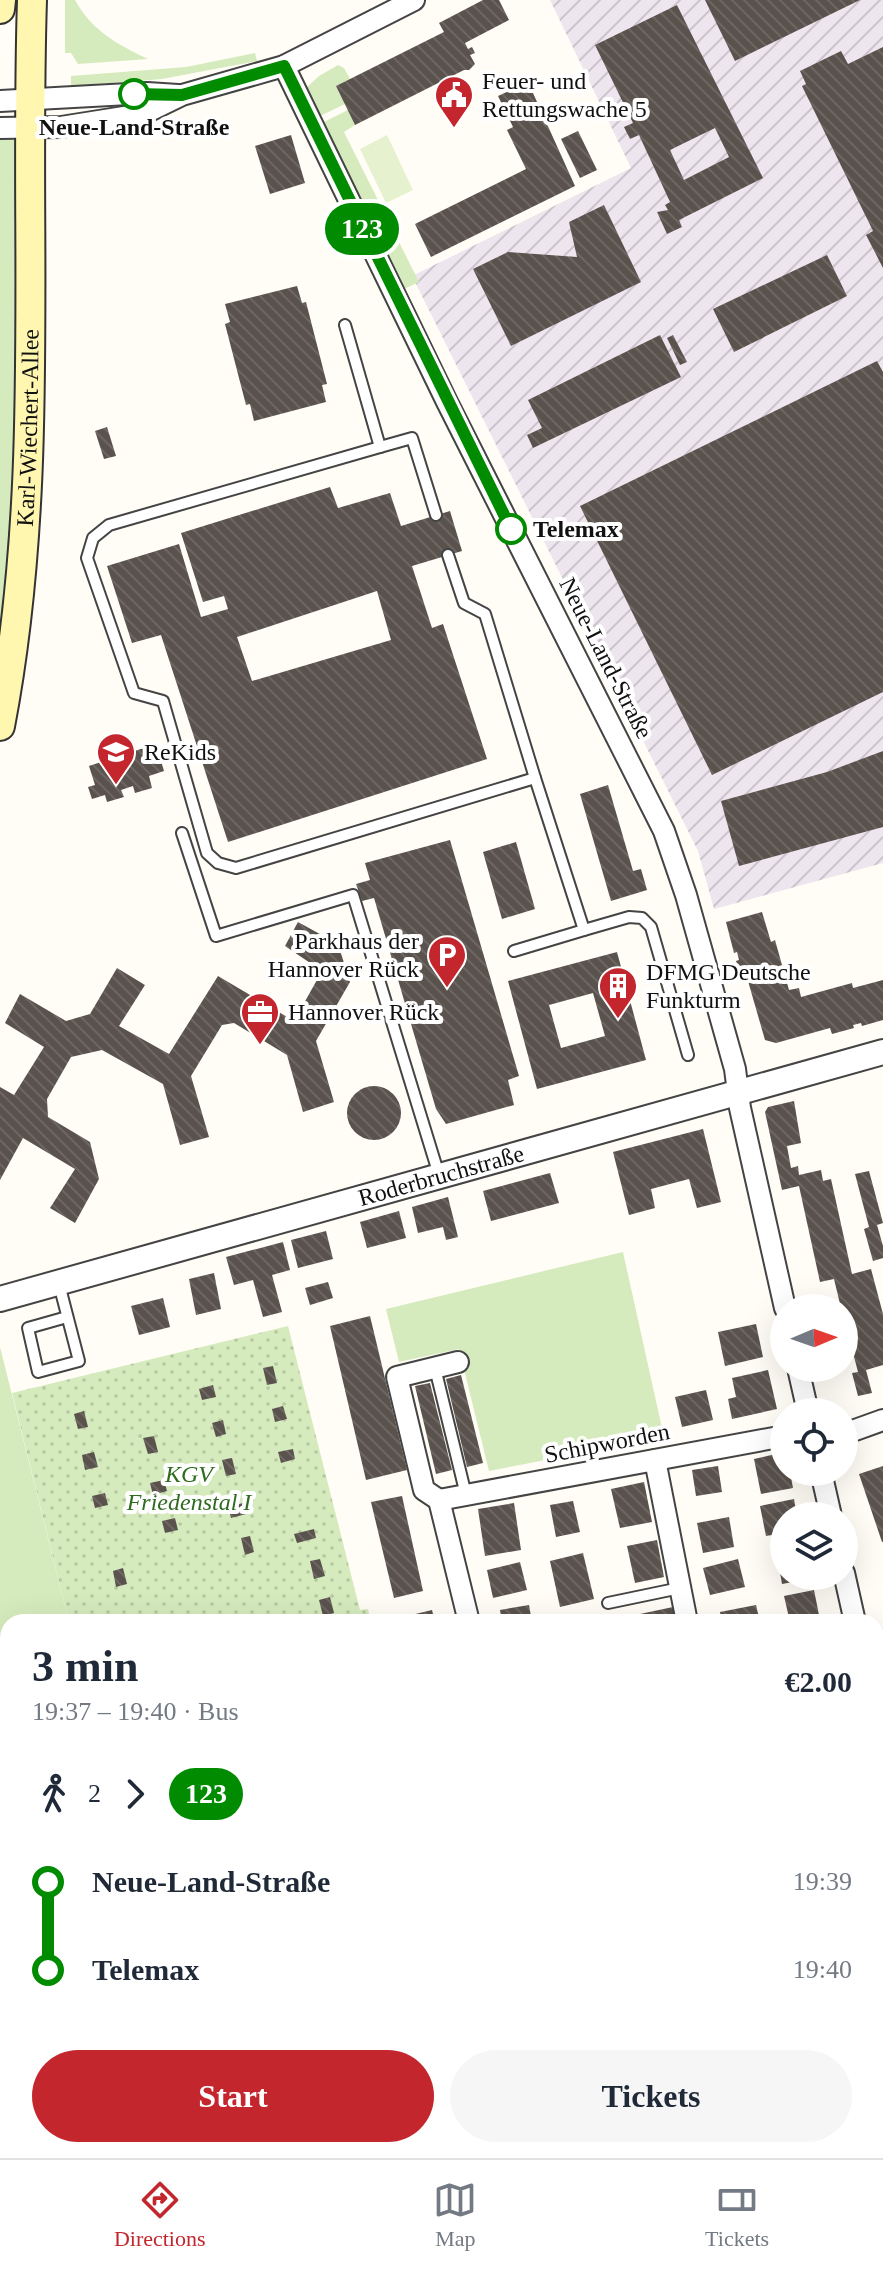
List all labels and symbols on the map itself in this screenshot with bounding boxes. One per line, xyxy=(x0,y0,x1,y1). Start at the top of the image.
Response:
place label: Feuer- und Rettungswache 5 xyxy=(482,68,647,122)
public building icon: Feuer- und Rettungswache 5 xyxy=(433,74,475,129)
marker: Neue-Land-Straße xyxy=(119,79,149,109)
place label: Neue-Land-Straße xyxy=(39,114,230,140)
line badge: 123 xyxy=(316,203,408,255)
street label: Karl-Wiechert-Allee xyxy=(12,329,43,527)
marker: Telemax xyxy=(496,514,526,544)
place label: Telemax xyxy=(533,516,619,542)
street label: Neue-Land-Straße xyxy=(554,573,658,743)
school or university icon: ReKids xyxy=(95,731,137,786)
place label: ReKids xyxy=(144,739,216,765)
place label: Parkhaus der Hannover Rück xyxy=(268,928,419,982)
parking icon: Parkhaus der Hannover Rück xyxy=(426,934,468,989)
place label: DFMG Deutsche Funkturm xyxy=(646,959,811,1013)
building icon: DFMG Deutsche Funkturm xyxy=(597,965,639,1020)
office icon: Hannover Rück xyxy=(239,991,281,1046)
place label: Hannover Rück xyxy=(288,999,439,1025)
street label: Roderbruchstraße xyxy=(355,1140,527,1211)
north arrow xyxy=(770,1294,858,1382)
street label: Schipworden xyxy=(542,1418,672,1468)
park label: KGV Friedenstal I xyxy=(126,1461,252,1515)

